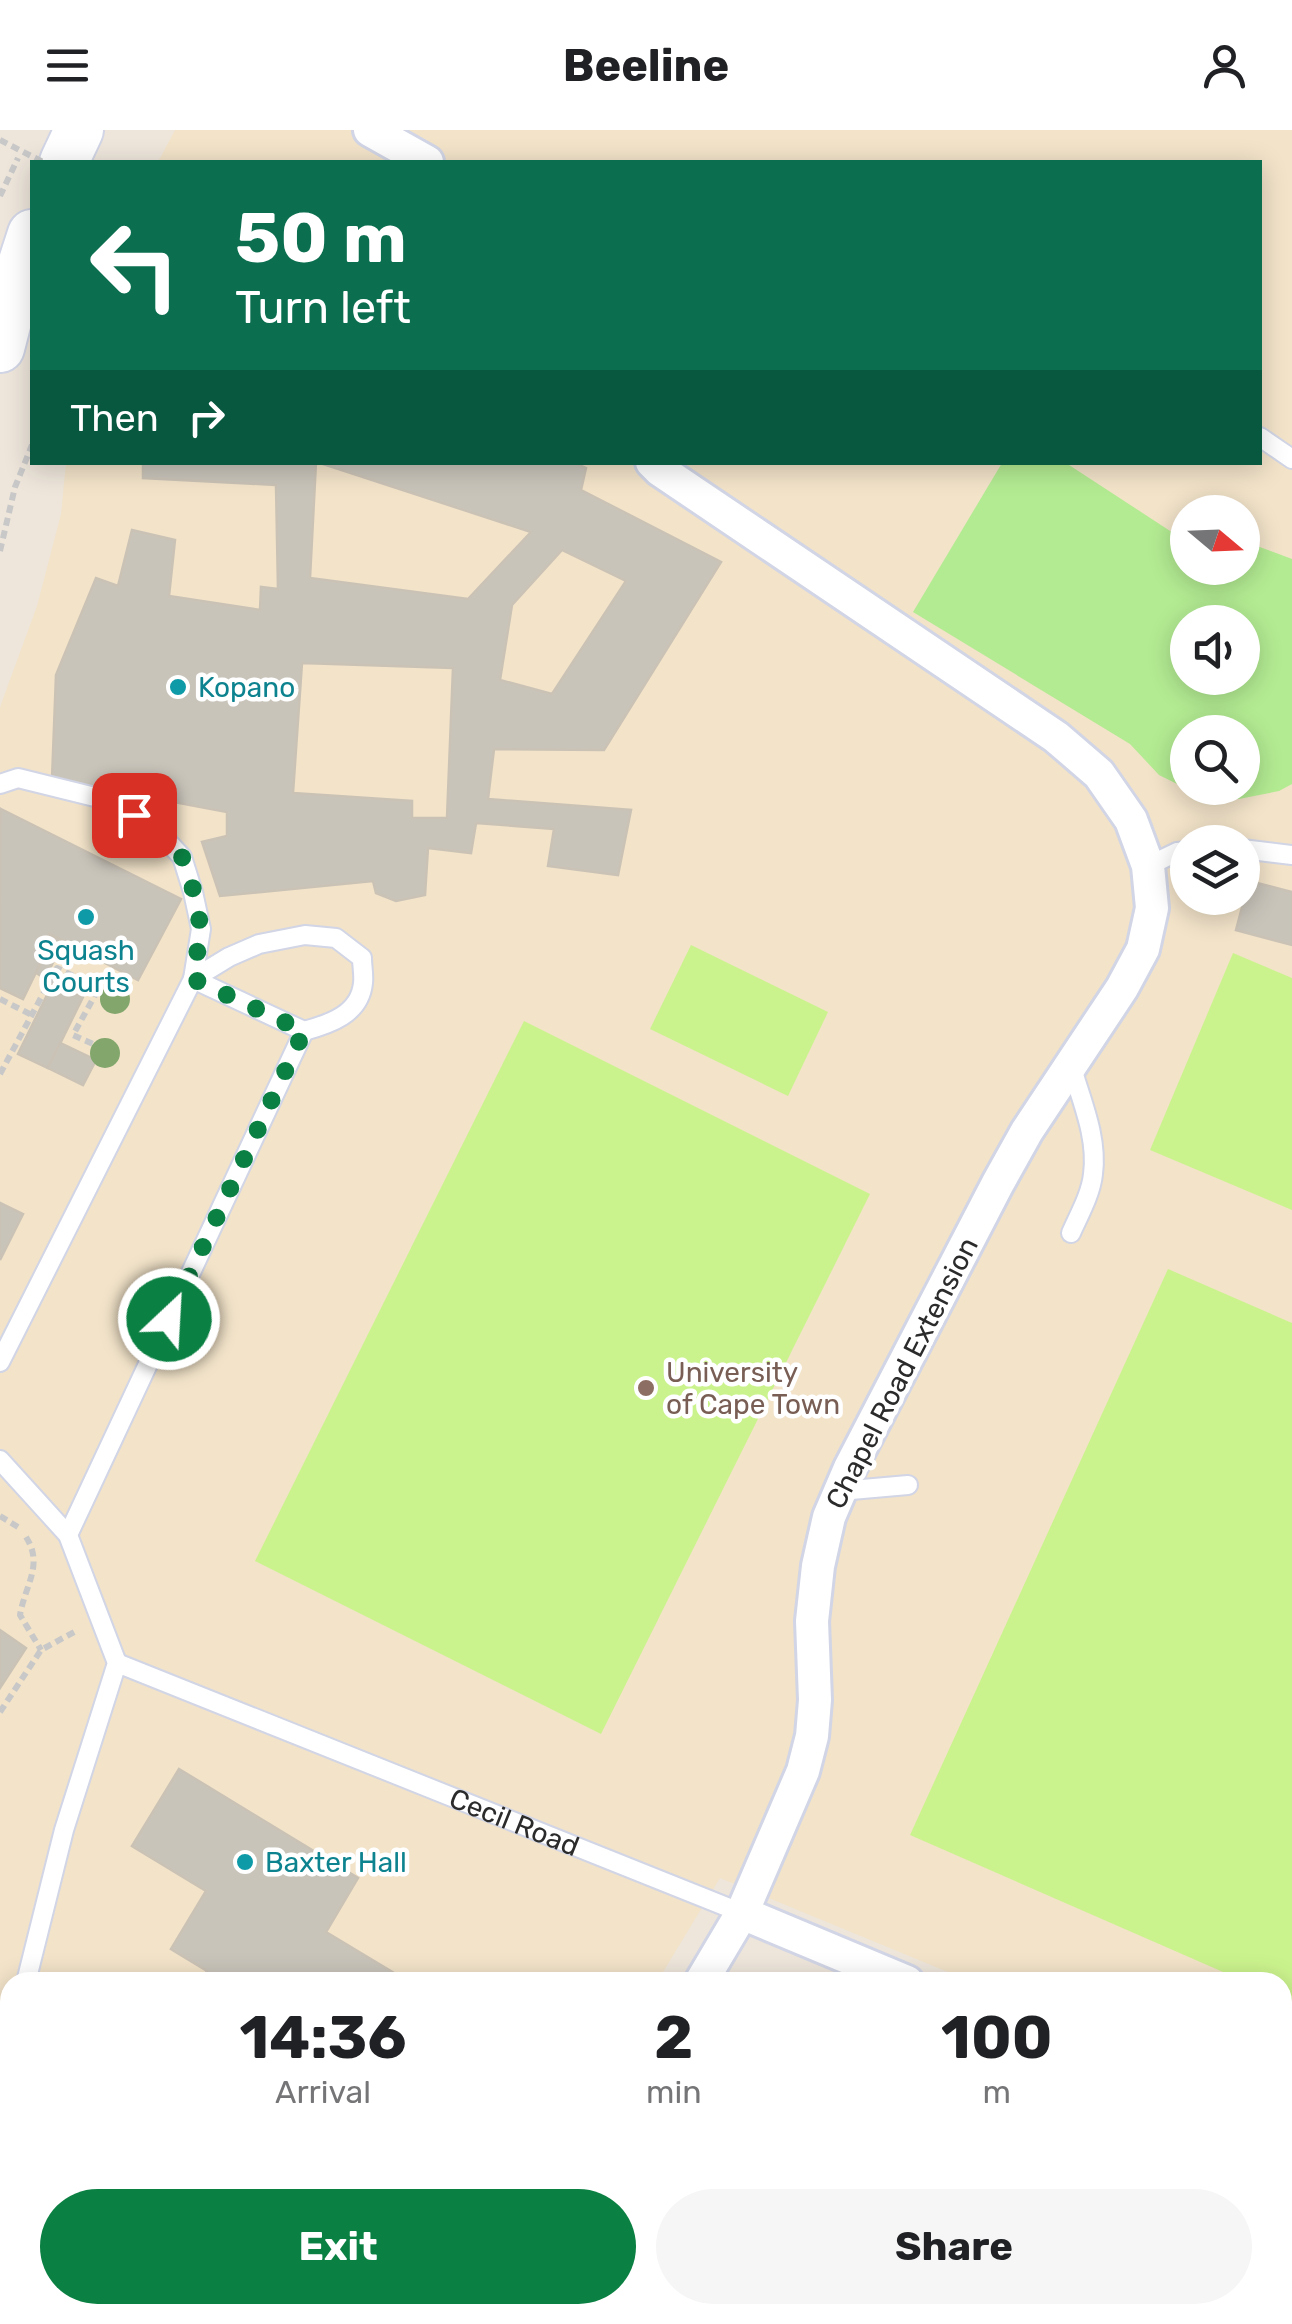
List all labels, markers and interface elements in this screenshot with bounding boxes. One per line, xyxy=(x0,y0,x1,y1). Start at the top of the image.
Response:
icon: menu xyxy=(40,38,95,93)
icon: person xyxy=(1197,38,1252,93)
text: Beeline xyxy=(563,39,729,92)
text: 50 m xyxy=(235,197,407,280)
icon: left xyxy=(70,200,200,330)
text: Turn left xyxy=(235,281,411,334)
icon: right xyxy=(179,390,234,445)
text: Then xyxy=(70,395,159,441)
north arrow xyxy=(1170,495,1260,585)
map controls xyxy=(1170,495,1260,915)
button: sound xyxy=(1170,605,1260,695)
place label: Kopano xyxy=(198,671,295,704)
marker: Kopano xyxy=(167,676,189,698)
button: search xyxy=(1170,715,1260,805)
pin xyxy=(92,773,177,858)
icon: arrive xyxy=(107,788,162,843)
button: layers xyxy=(1170,825,1260,915)
marker: Squash Courts xyxy=(75,906,97,928)
place label: Squash Courts xyxy=(37,934,135,999)
street label: Chapel Road Extension xyxy=(819,1232,985,1514)
position arrow xyxy=(117,1267,221,1371)
place label: University of Cape Town xyxy=(666,1356,840,1421)
marker: University of Cape Town xyxy=(635,1377,657,1399)
street label: Cecil Road xyxy=(445,1781,584,1863)
place label: Baxter Hall xyxy=(265,1846,407,1879)
marker: Baxter Hall xyxy=(234,1851,256,1873)
text: 14:36 xyxy=(240,2002,406,2073)
text: 2 xyxy=(654,2002,693,2073)
text: 100 xyxy=(941,2002,1052,2073)
text: Arrival xyxy=(275,2073,371,2111)
text: min xyxy=(646,2073,702,2111)
text: m xyxy=(983,2073,1011,2111)
button: Exit xyxy=(40,2189,636,2304)
button: Share xyxy=(656,2189,1252,2304)

